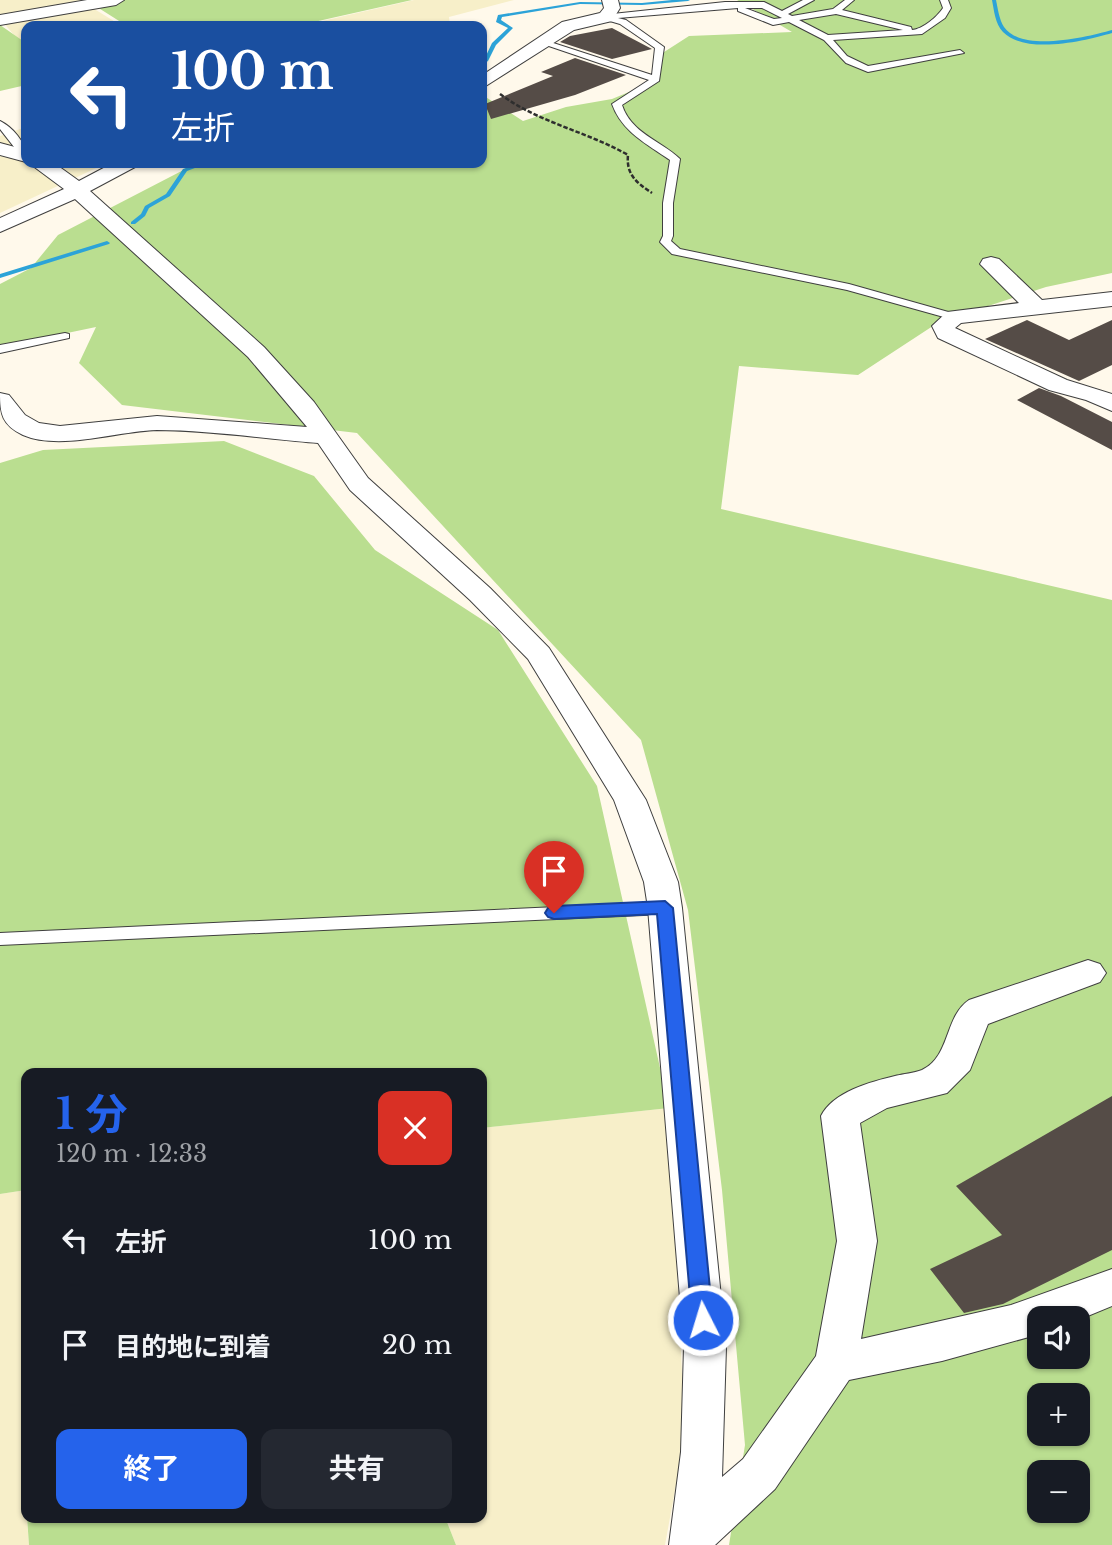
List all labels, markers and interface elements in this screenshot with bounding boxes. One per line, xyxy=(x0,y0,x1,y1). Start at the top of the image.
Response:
text: 100 m xyxy=(171,41,334,102)
icon: left xyxy=(56,49,147,140)
text: 左折 xyxy=(171,108,235,148)
pin xyxy=(524,841,584,913)
icon: arrive xyxy=(535,852,573,890)
text: 1 分 xyxy=(56,1088,127,1140)
button: close xyxy=(378,1091,452,1165)
text: 120 m · 12:33 xyxy=(56,1140,207,1168)
icon: left xyxy=(56,1221,94,1259)
text: 100 m xyxy=(368,1224,452,1256)
text: 左折 xyxy=(115,1226,167,1258)
position arrow xyxy=(666,1283,740,1357)
map controls xyxy=(1027,1306,1090,1523)
button: sound xyxy=(1027,1306,1090,1369)
icon: arrive xyxy=(56,1326,94,1364)
text: 20 m xyxy=(382,1329,452,1361)
text: 目的地に到着 xyxy=(115,1331,271,1363)
button: + xyxy=(1027,1383,1090,1446)
button: 終了 xyxy=(56,1429,247,1509)
button: 共有 xyxy=(261,1429,452,1509)
button: − xyxy=(1027,1460,1090,1523)

